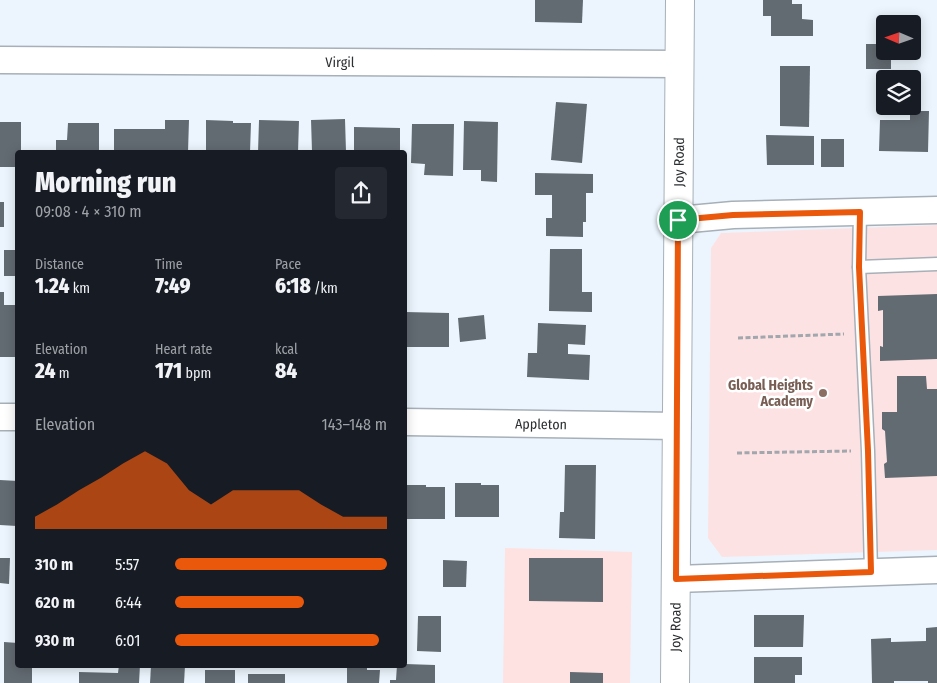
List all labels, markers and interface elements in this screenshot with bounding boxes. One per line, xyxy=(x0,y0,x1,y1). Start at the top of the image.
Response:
north arrow xyxy=(876,15,921,60)
map controls xyxy=(876,15,921,115)
street label: Virgil xyxy=(325,53,355,71)
button: layers xyxy=(876,70,921,115)
street label: Joy Road xyxy=(670,137,687,187)
text: Morning run xyxy=(35,166,176,199)
button: share xyxy=(335,167,387,219)
pin xyxy=(657,199,699,241)
text: 09:08 · 4 × 310 m xyxy=(35,202,142,221)
icon: arrive xyxy=(664,206,692,234)
text: Distance xyxy=(35,256,84,273)
text: Time xyxy=(155,256,183,273)
text: Pace xyxy=(275,256,301,273)
text: 1.24 xyxy=(35,273,69,299)
text: 7:49 xyxy=(155,273,191,299)
text: 6:18 xyxy=(275,273,311,299)
text: km xyxy=(69,280,90,297)
text: /km xyxy=(311,280,338,297)
text: Elevation xyxy=(35,341,88,358)
text: Heart rate xyxy=(155,341,212,358)
text: kcal xyxy=(275,341,298,358)
text: 24 xyxy=(35,358,55,384)
text: 171 xyxy=(155,358,182,384)
text: 84 xyxy=(275,358,297,384)
text: m xyxy=(55,365,70,382)
text: bpm xyxy=(182,365,211,382)
place label: Global Heights Academy xyxy=(728,377,813,410)
marker: Global Heights Academy xyxy=(817,387,829,399)
text: Elevation xyxy=(35,415,95,434)
text: 143–148 m xyxy=(322,415,387,434)
street label: Appleton xyxy=(515,415,567,433)
text: 310 m xyxy=(35,555,73,574)
text: 5:57 xyxy=(115,555,139,574)
text: 620 m xyxy=(35,593,75,612)
text: 6:44 xyxy=(115,593,142,612)
street label: Joy Road xyxy=(667,602,684,652)
text: 930 m xyxy=(35,631,75,650)
text: 6:01 xyxy=(115,631,141,650)

